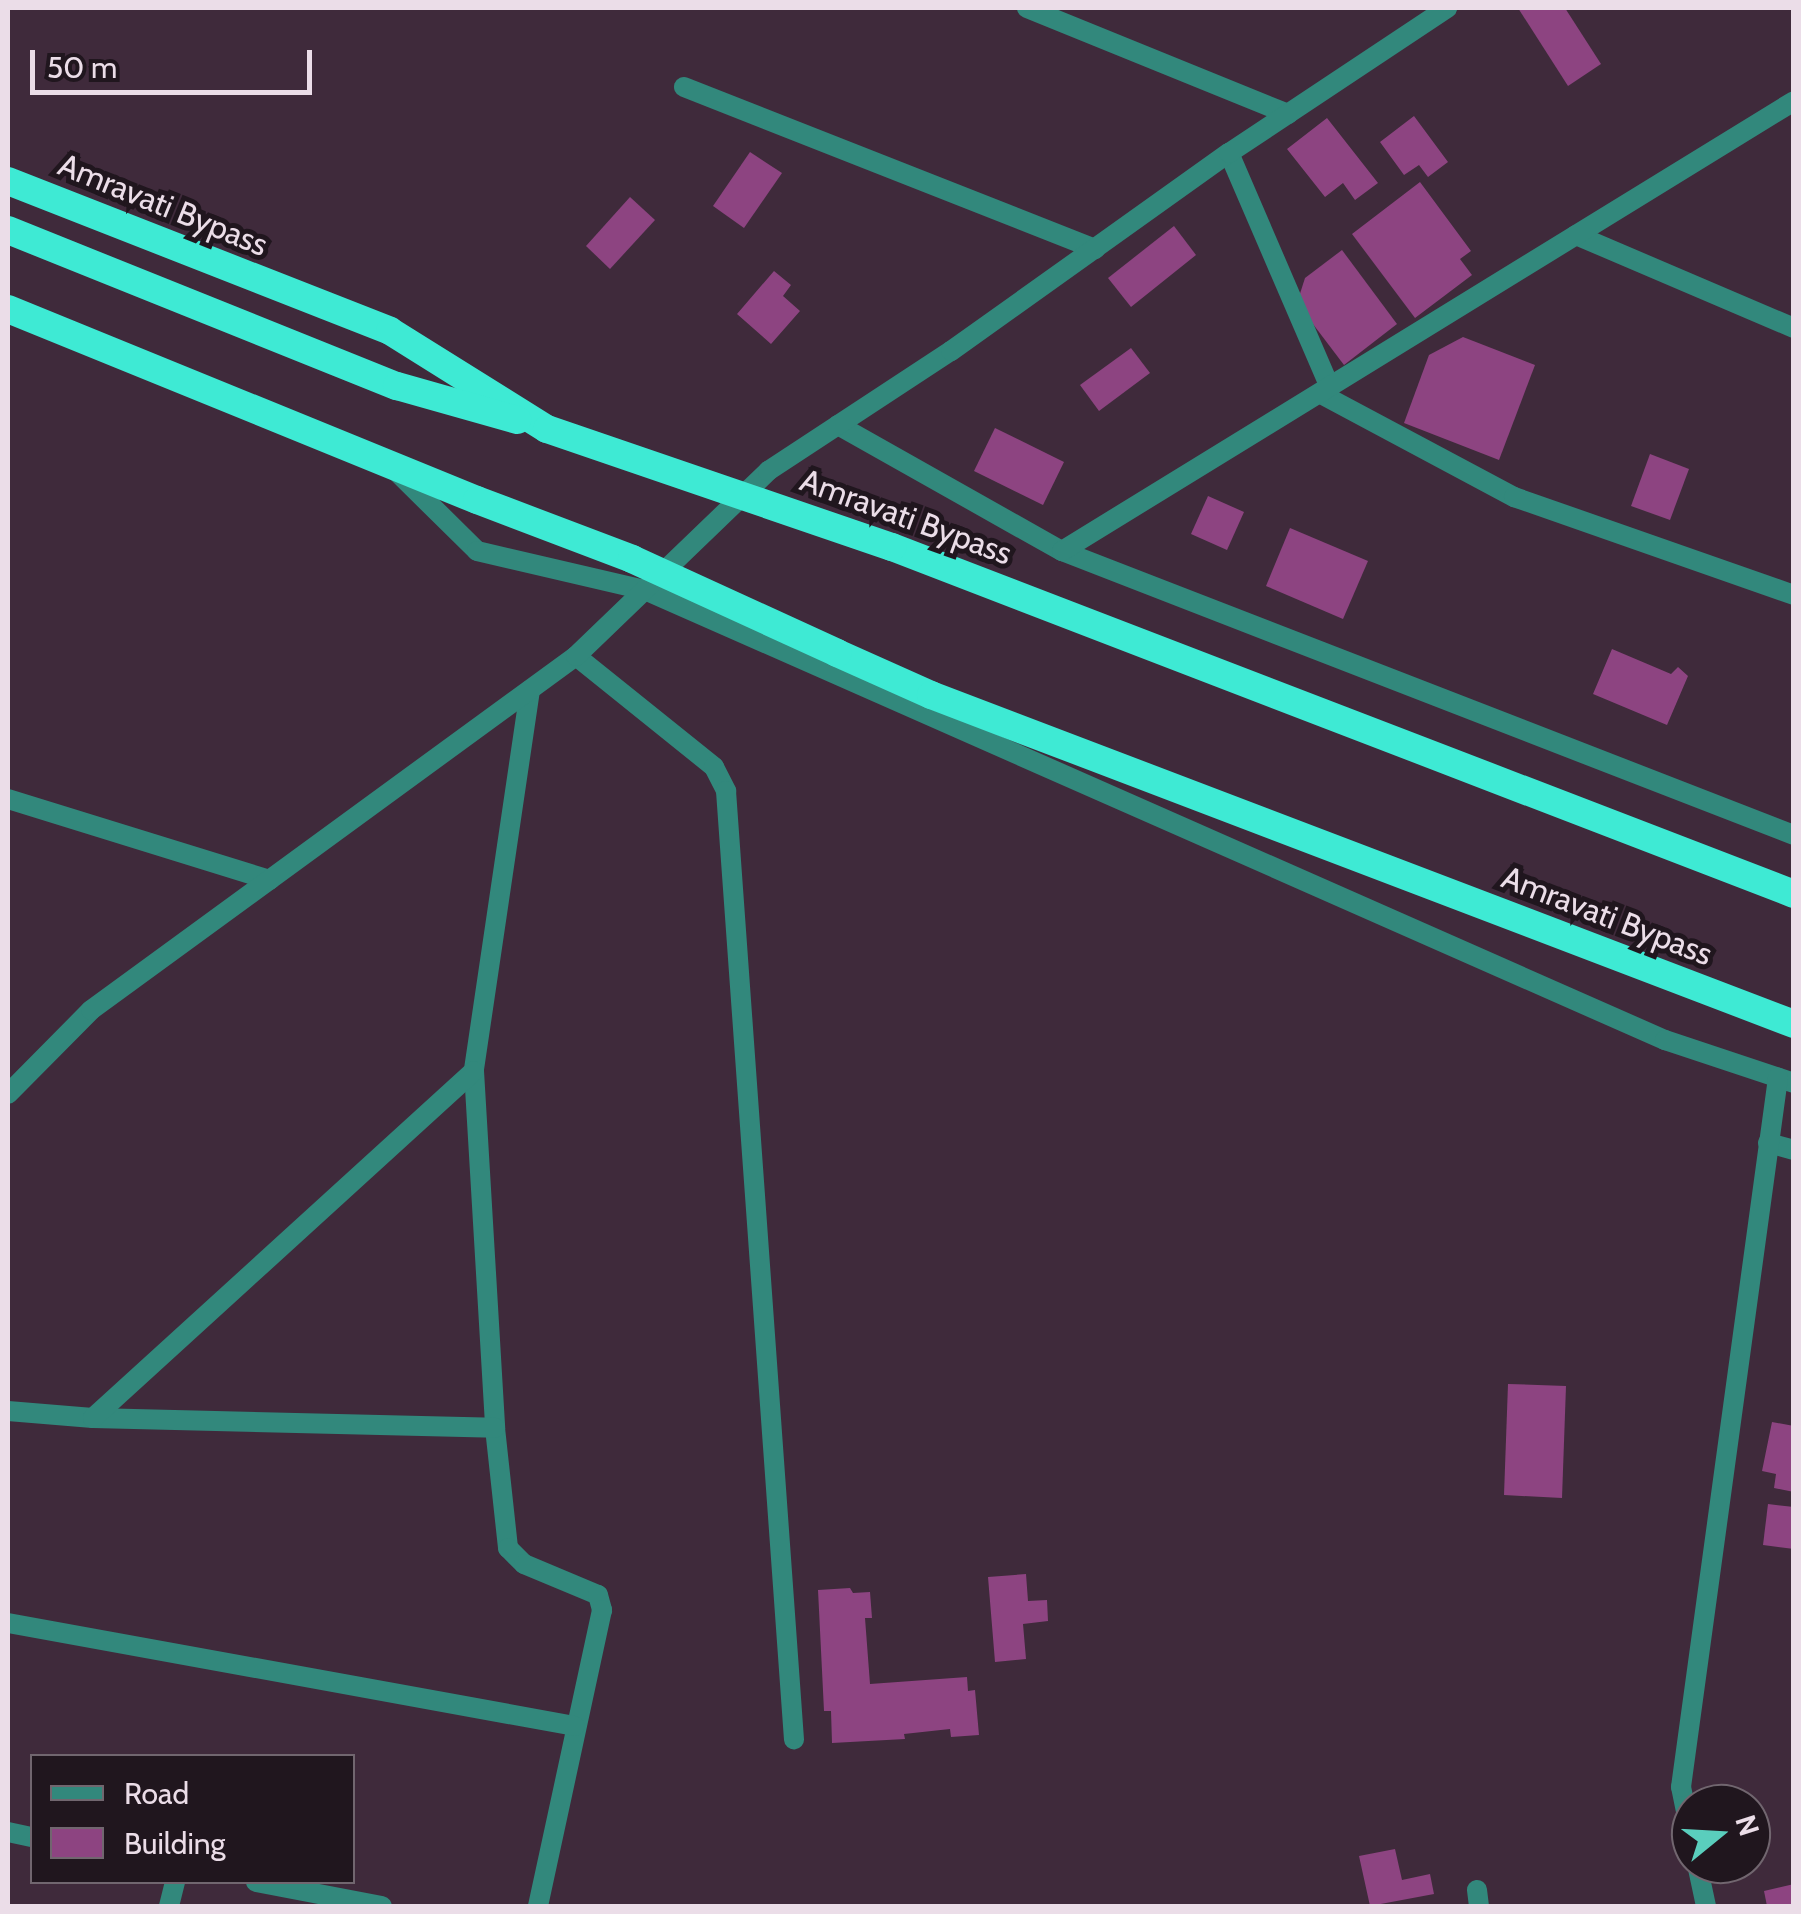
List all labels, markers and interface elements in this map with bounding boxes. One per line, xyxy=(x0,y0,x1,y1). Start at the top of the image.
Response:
scale bar xyxy=(35,30,318,92)
text: 50 m xyxy=(47,49,117,86)
street label: Amravati Bypass xyxy=(53,146,273,264)
street label: Amravati Bypass xyxy=(795,461,1017,573)
street label: Amravati Bypass xyxy=(1496,858,1718,974)
legend xyxy=(30,1754,355,1884)
text: Road xyxy=(124,1775,189,1812)
north arrow xyxy=(1671,1784,1771,1884)
text: N xyxy=(1728,1811,1767,1840)
text: Building xyxy=(124,1825,226,1862)

